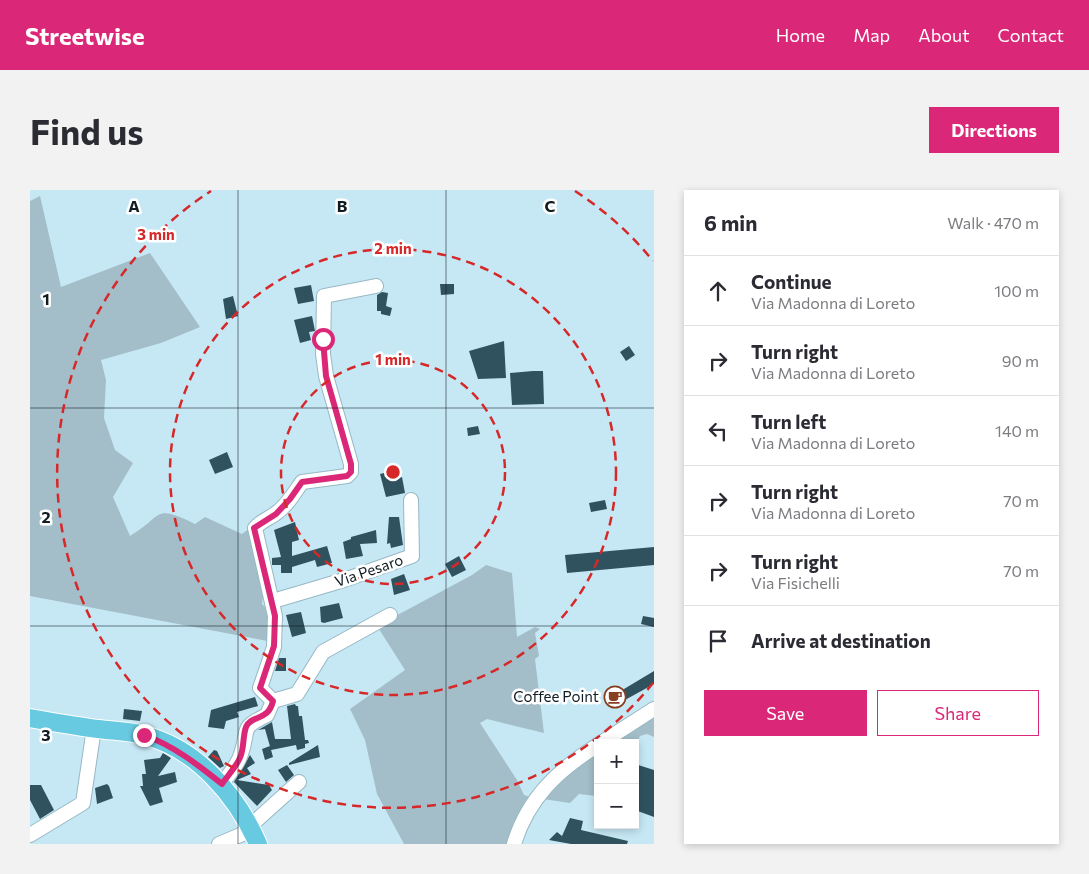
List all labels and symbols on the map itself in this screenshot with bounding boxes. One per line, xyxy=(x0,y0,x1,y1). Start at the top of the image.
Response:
text: A xyxy=(128,196,140,215)
text: B xyxy=(337,196,348,215)
text: C xyxy=(545,196,556,215)
text: 3 min xyxy=(137,225,175,243)
text: 2 min xyxy=(374,239,412,257)
text: 1 xyxy=(42,289,50,308)
route start xyxy=(312,328,335,351)
text: 1 min xyxy=(375,350,411,368)
centre of rings xyxy=(384,463,402,481)
text: 2 xyxy=(41,507,51,526)
street label: Via Pesaro xyxy=(332,550,405,590)
cafe icon: Coffee Point xyxy=(603,685,627,709)
place label: Coffee Point xyxy=(513,687,599,705)
route end xyxy=(133,724,156,747)
text: 3 xyxy=(41,725,51,744)

